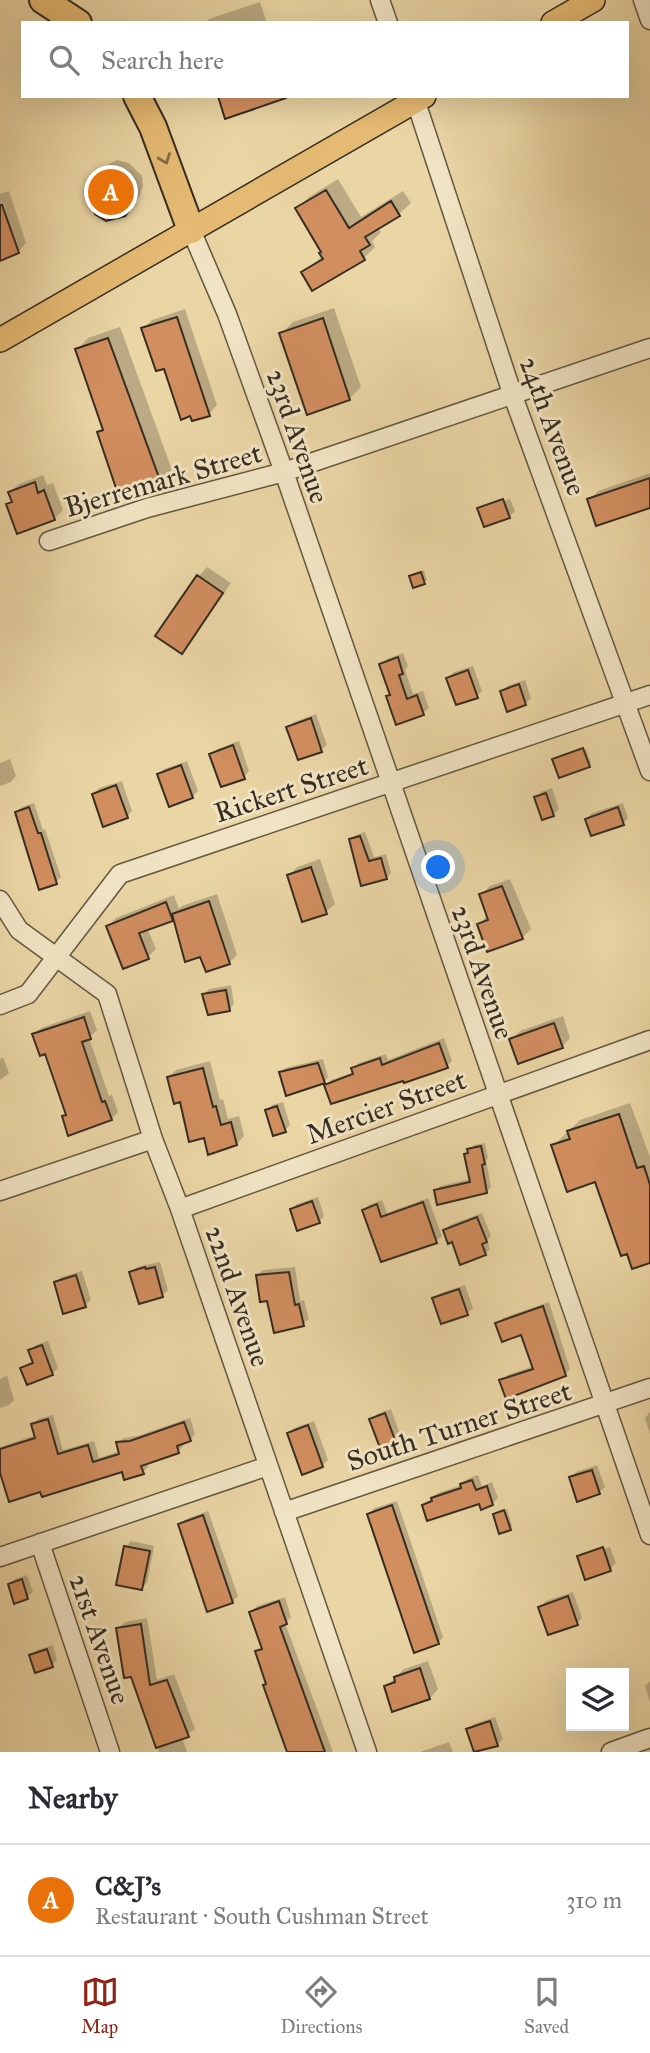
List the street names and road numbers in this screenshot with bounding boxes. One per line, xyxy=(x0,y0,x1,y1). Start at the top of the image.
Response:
street label: 24th Avenue xyxy=(512,352,594,500)
street label: 23rd Avenue xyxy=(259,364,337,508)
street label: Bjerremark Street xyxy=(60,435,266,525)
street label: Rickert Street xyxy=(210,748,372,830)
street label: 23rd Avenue xyxy=(444,900,522,1044)
street label: Mercier Street xyxy=(301,1062,471,1152)
street label: 22nd Avenue xyxy=(198,1221,278,1371)
street label: South Turner Street xyxy=(342,1373,576,1479)
street label: 21st Avenue xyxy=(61,1569,139,1709)

